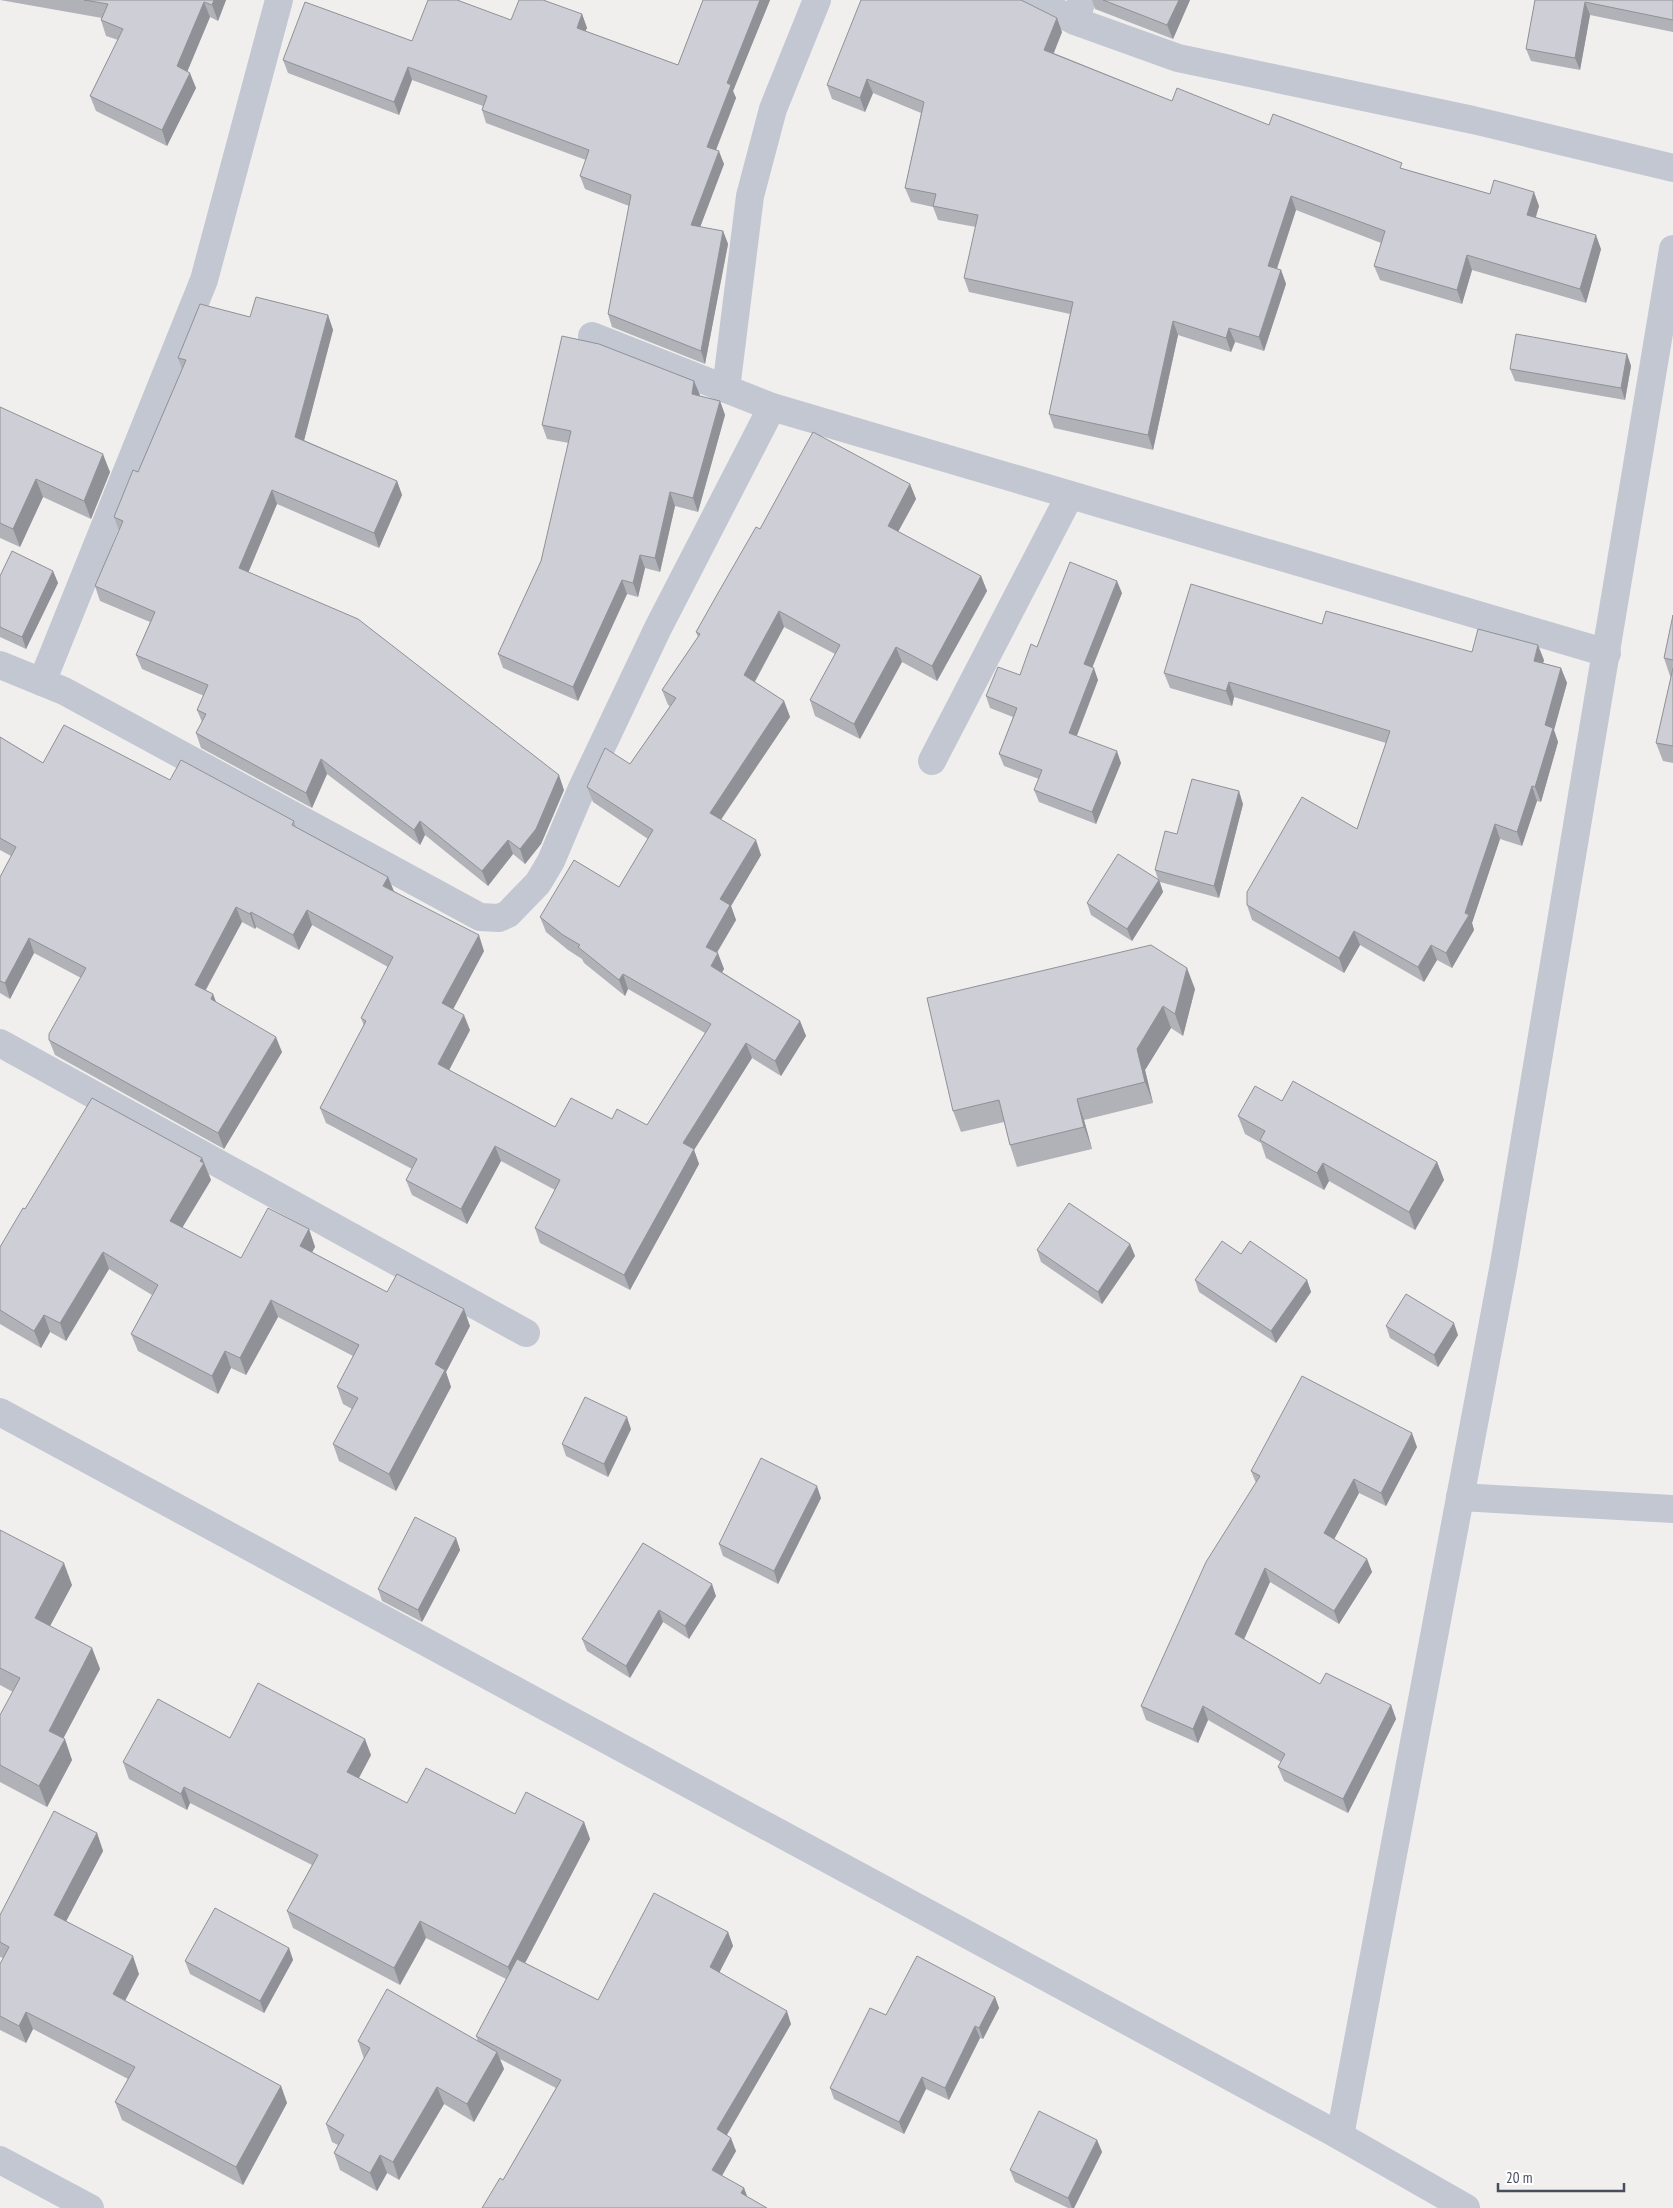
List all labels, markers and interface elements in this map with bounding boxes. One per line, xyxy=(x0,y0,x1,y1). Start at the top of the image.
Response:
scale bar xyxy=(1498,2160,1624,2192)
text: 20 m xyxy=(1506,2168,1532,2187)

